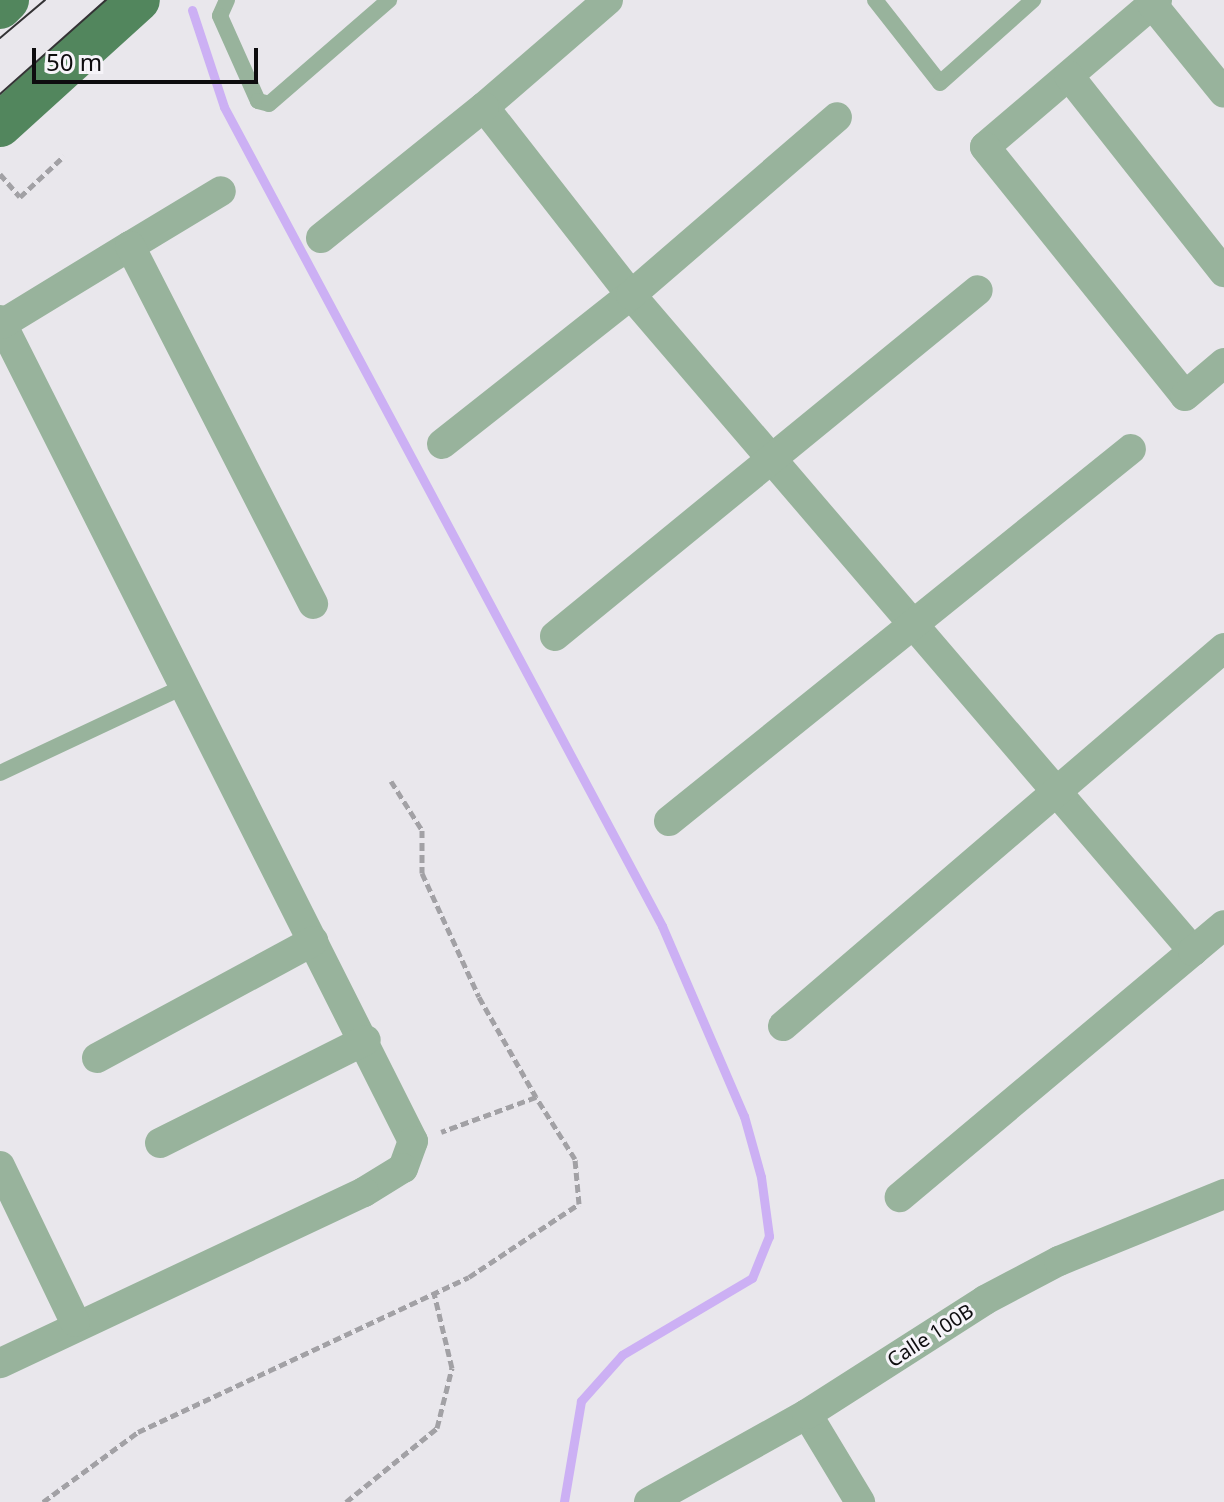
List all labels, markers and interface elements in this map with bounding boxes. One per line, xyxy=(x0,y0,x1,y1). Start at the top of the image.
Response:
scale bar xyxy=(36,32,262,82)
text: 50 m xyxy=(46,45,102,78)
street label: Calle 100B xyxy=(882,1298,978,1372)

